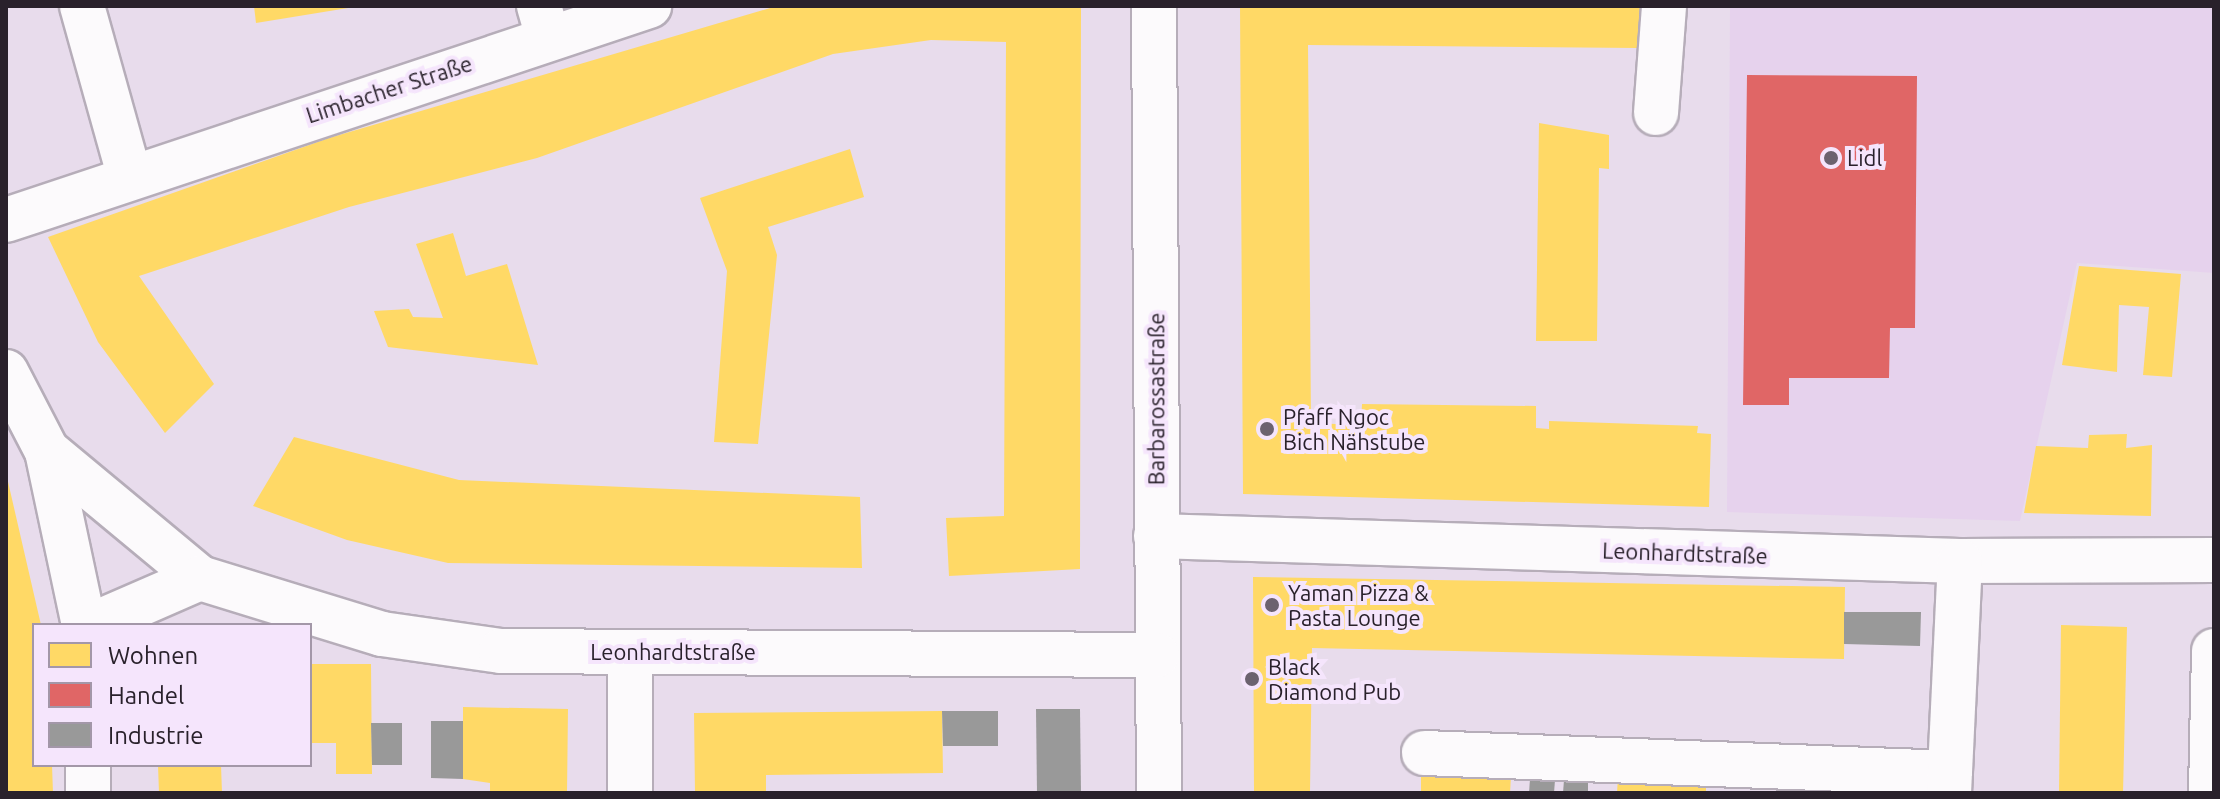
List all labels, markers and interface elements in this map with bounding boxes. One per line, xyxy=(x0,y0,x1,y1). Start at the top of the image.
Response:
street label: Limbacher Straße xyxy=(303,50,475,128)
place label: Lidl xyxy=(1847,145,1882,171)
marker: Lidl xyxy=(1822,149,1840,167)
street label: Barbarossastraße xyxy=(1143,313,1169,485)
place label: Pfaff Ngoc Bich Nähstube xyxy=(1283,403,1425,454)
marker: Pfaff Ngoc Bich Nähstube xyxy=(1258,420,1276,438)
street label: Leonhardtstraße xyxy=(1602,537,1768,569)
place label: Yaman Pizza & Pasta Lounge xyxy=(1288,579,1429,630)
marker: Yaman Pizza & Pasta Lounge xyxy=(1263,596,1281,614)
legend xyxy=(32,623,312,767)
street label: Leonhardtstraße xyxy=(590,639,756,665)
text: Wohnen xyxy=(108,642,198,669)
place label: Black Diamond Pub xyxy=(1268,653,1401,704)
marker: Black Diamond Pub xyxy=(1243,670,1261,688)
text: Handel xyxy=(108,682,184,709)
text: Industrie xyxy=(108,722,204,749)

